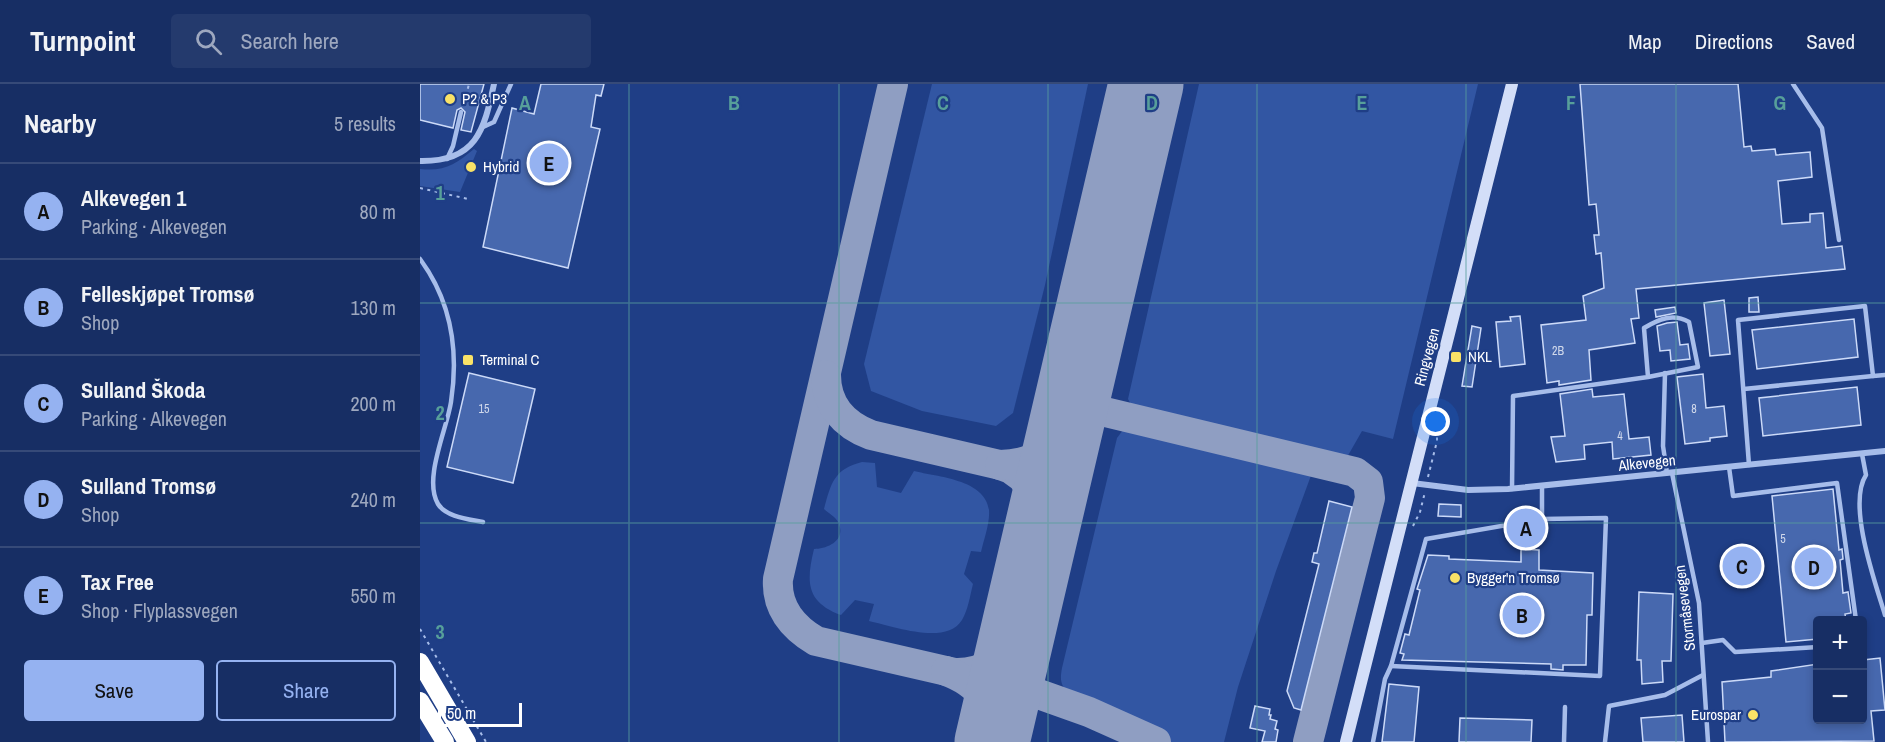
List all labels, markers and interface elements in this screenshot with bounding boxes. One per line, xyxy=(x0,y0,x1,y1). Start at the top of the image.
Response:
search box xyxy=(171,14,591,68)
text: Turnpoint xyxy=(30,22,135,60)
icon: search xyxy=(192,25,225,58)
text: Search here xyxy=(240,26,339,56)
text: Map xyxy=(1628,27,1662,56)
text: Directions xyxy=(1695,27,1773,56)
text: Saved xyxy=(1806,27,1855,56)
place label: P2 & P3 xyxy=(462,88,507,109)
text: A xyxy=(519,89,531,116)
text: B xyxy=(728,89,740,116)
text: C xyxy=(937,89,949,116)
text: D xyxy=(1146,89,1158,116)
text: E xyxy=(1357,89,1368,116)
text: F xyxy=(1566,89,1576,116)
text: G xyxy=(1774,89,1786,116)
marker: P2 & P3 xyxy=(443,92,457,106)
text: Nearby xyxy=(24,106,96,141)
text: 5 results xyxy=(334,110,396,137)
pin: E xyxy=(530,140,568,185)
place label: Hybrid xyxy=(483,156,519,177)
marker: Hybrid xyxy=(464,160,478,174)
text: 1 xyxy=(435,179,445,206)
text: Alkevegen 1 xyxy=(81,183,186,213)
text: A xyxy=(38,198,49,225)
text: 80 m xyxy=(360,198,396,225)
text: Parking · Alkevegen xyxy=(81,213,227,240)
text: Felleskjøpet Tromsø xyxy=(81,279,255,309)
text: B xyxy=(38,294,49,321)
text: 130 m xyxy=(350,294,396,321)
text: Shop xyxy=(81,309,119,336)
street label: Ringvegen xyxy=(1409,325,1444,388)
house number: 2B xyxy=(1552,343,1564,359)
place label: NKL xyxy=(1468,346,1492,367)
place label: Terminal C xyxy=(480,349,540,370)
marker: NKL xyxy=(1449,350,1463,364)
marker: Terminal C xyxy=(461,353,475,367)
text: Sulland Škoda xyxy=(81,375,205,405)
text: C xyxy=(38,390,49,417)
text: 200 m xyxy=(350,390,396,417)
text: 2 xyxy=(435,399,445,426)
house number: 15 xyxy=(479,401,490,417)
house number: 8 xyxy=(1691,401,1697,417)
text: Parking · Alkevegen xyxy=(81,405,227,432)
your location xyxy=(1421,407,1450,436)
house number: 4 xyxy=(1617,428,1623,444)
street label: Alkevegen xyxy=(1616,449,1677,476)
text: Sulland Tromsø xyxy=(81,471,216,501)
text: D xyxy=(38,486,49,513)
text: 240 m xyxy=(350,486,396,513)
text: Shop xyxy=(81,501,119,528)
pin: A xyxy=(1506,506,1546,550)
house number: 5 xyxy=(1780,531,1786,547)
pin: C xyxy=(1722,544,1762,588)
pin: D xyxy=(1794,544,1834,590)
street label: Stormåsevegen xyxy=(1669,564,1700,652)
text: Tax Free xyxy=(81,567,154,597)
place label: Bygger'n Tromsø xyxy=(1467,567,1560,588)
marker: Bygger'n Tromsø xyxy=(1448,571,1462,585)
text: E xyxy=(38,582,49,609)
text: 550 m xyxy=(350,582,396,609)
pin: B xyxy=(1502,592,1542,638)
text: Shop · Flyplassvegen xyxy=(81,597,238,624)
map controls xyxy=(1813,616,1867,724)
button: + xyxy=(1813,616,1867,670)
text: 3 xyxy=(435,618,445,645)
button: Save xyxy=(24,660,204,721)
button: Share xyxy=(216,660,396,721)
button: − xyxy=(1813,670,1867,724)
scale bar xyxy=(438,700,522,728)
text: 50 m xyxy=(447,702,476,724)
place label: Eurospar xyxy=(1691,704,1741,725)
marker: Eurospar xyxy=(1746,708,1760,722)

